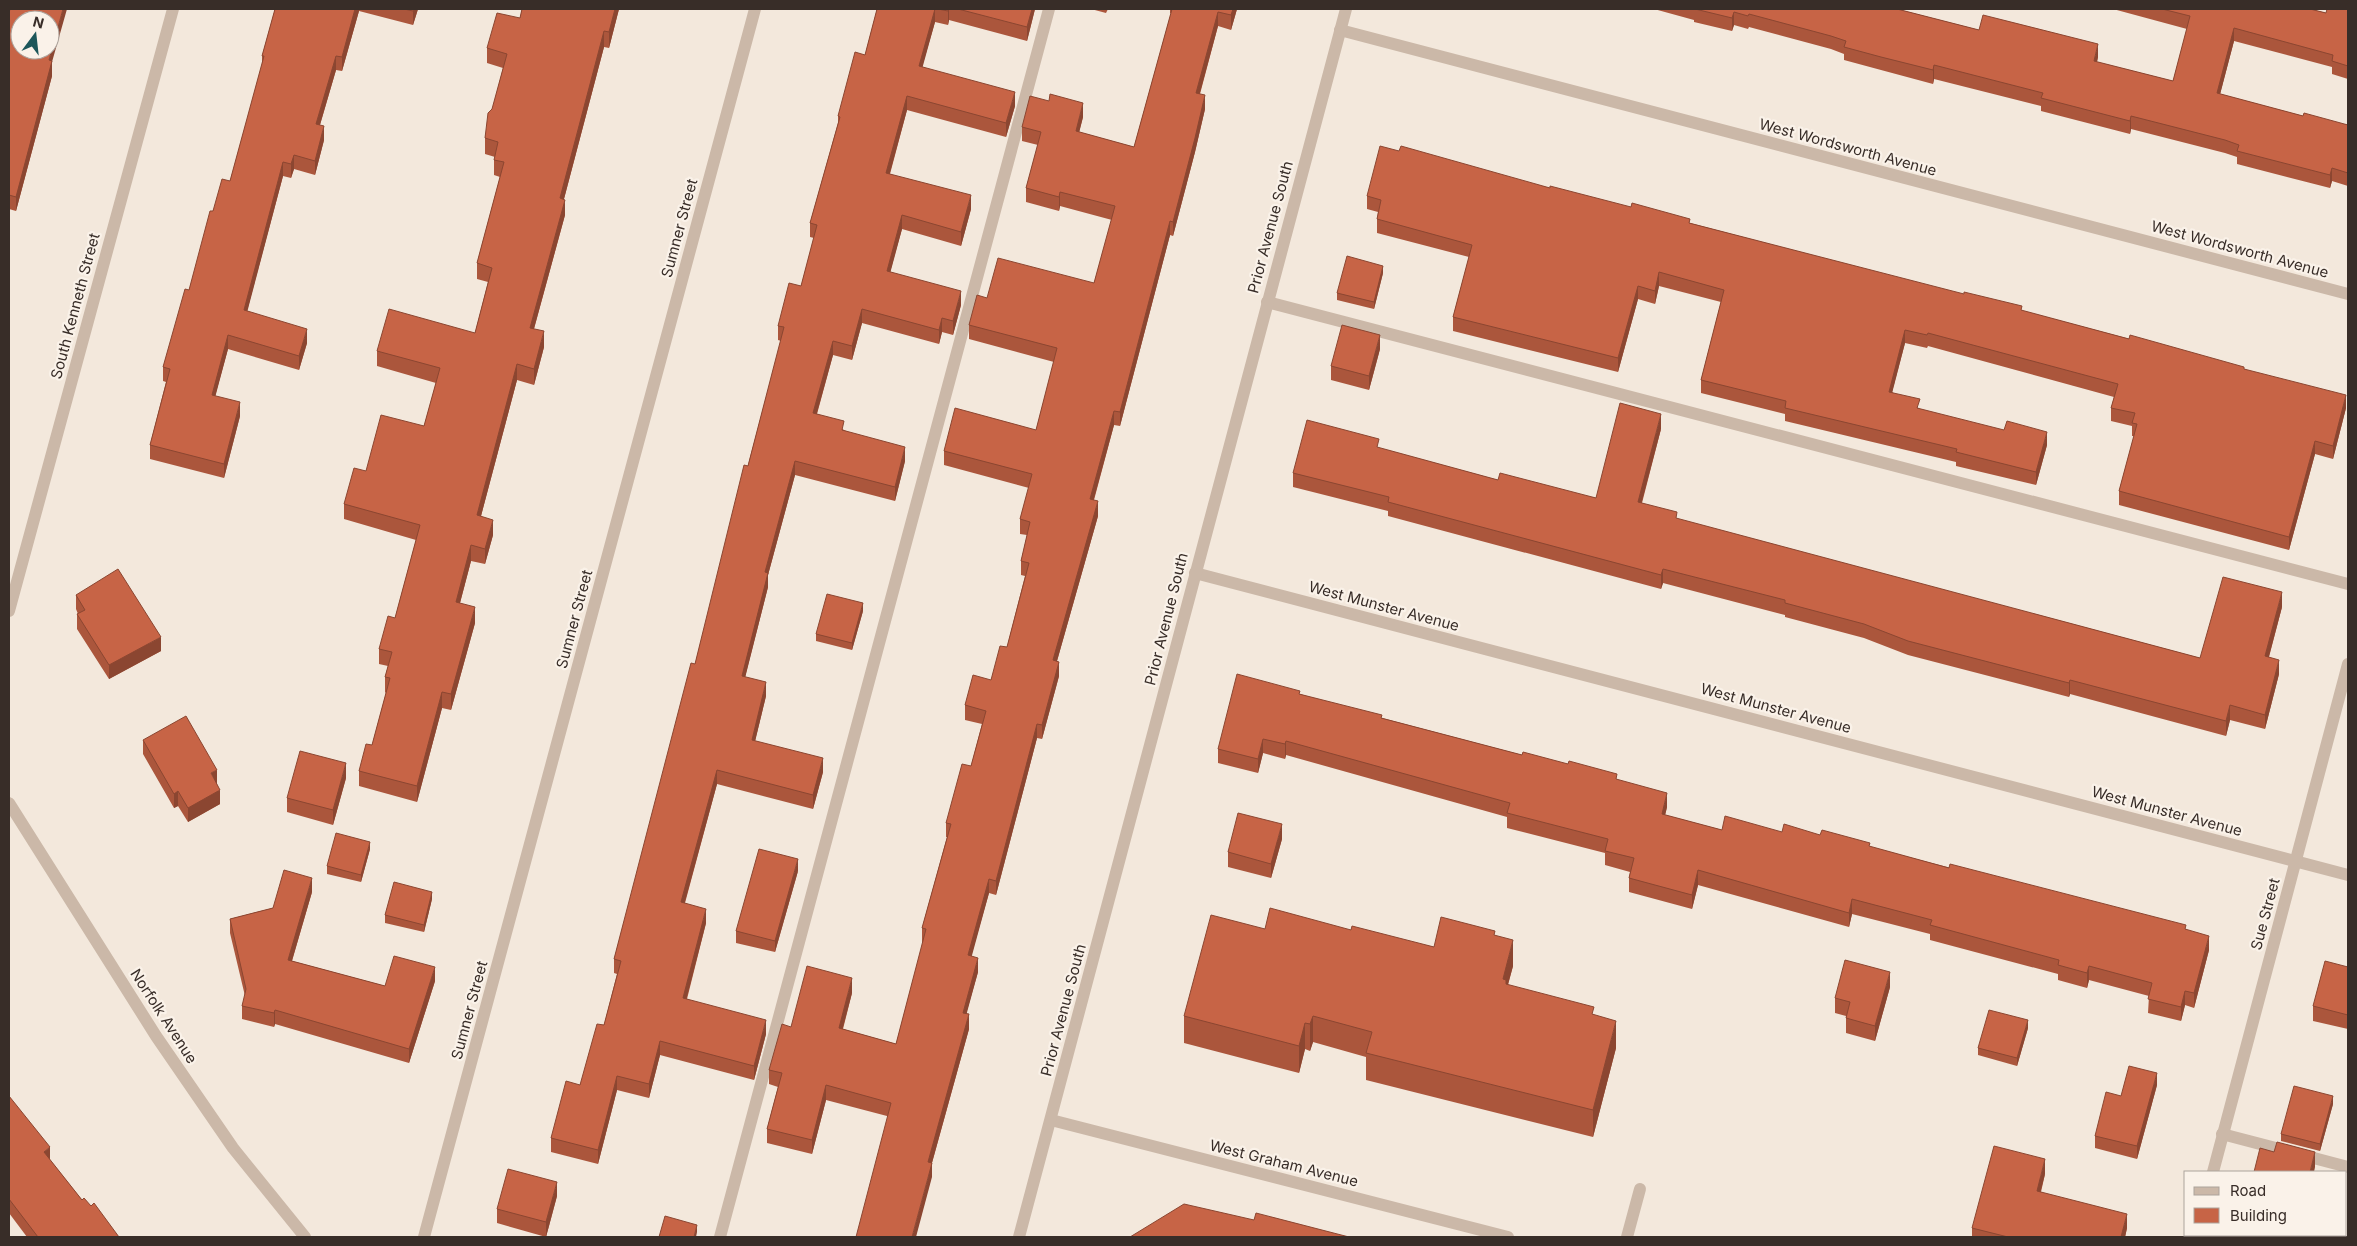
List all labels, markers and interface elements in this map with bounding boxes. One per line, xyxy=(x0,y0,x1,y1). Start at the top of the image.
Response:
north arrow xyxy=(10,10,60,60)
text: N xyxy=(31,12,46,32)
street label: West Wordsworth Avenue xyxy=(1757,114,1939,180)
street label: Prior Avenue South xyxy=(1243,159,1297,295)
street label: Sumner Street xyxy=(657,176,701,279)
street label: West Wordsworth Avenue xyxy=(2149,216,2331,282)
street label: South Kenneth Street xyxy=(46,231,104,381)
street label: Prior Avenue South xyxy=(1140,551,1192,687)
street label: Sumner Street xyxy=(552,567,596,670)
street label: West Munster Avenue xyxy=(1307,577,1461,635)
street label: West Munster Avenue xyxy=(1699,679,1853,737)
street label: West Munster Avenue xyxy=(2090,782,2244,840)
street label: Sue Street xyxy=(2246,876,2284,952)
street label: Prior Avenue South xyxy=(1036,942,1090,1078)
street label: Sumner Street xyxy=(447,958,491,1061)
street label: Norfolk Avenue xyxy=(126,965,202,1067)
street label: West Graham Avenue xyxy=(1208,1135,1360,1191)
legend xyxy=(2184,1171,2347,1236)
text: Road xyxy=(2230,1181,2266,1200)
text: Building xyxy=(2230,1206,2287,1225)

